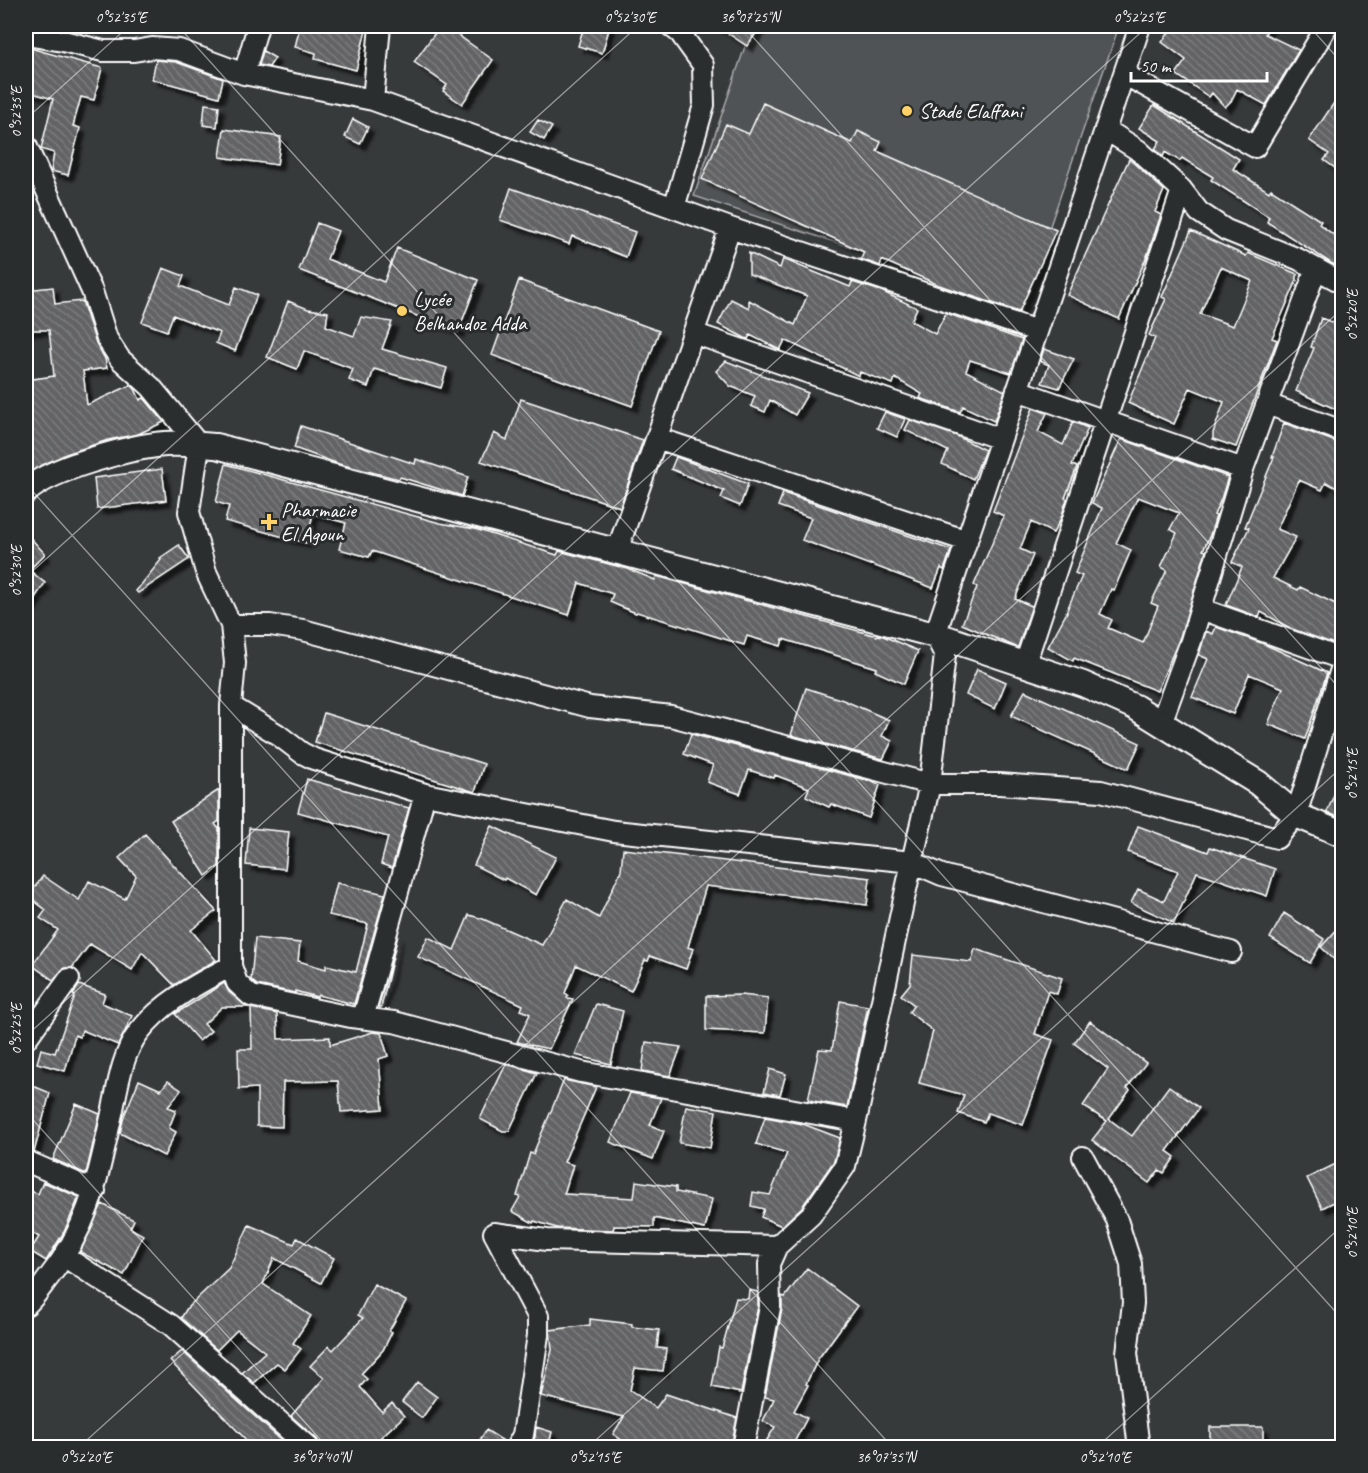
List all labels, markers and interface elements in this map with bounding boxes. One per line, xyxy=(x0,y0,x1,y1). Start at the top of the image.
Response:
text: 0°52'35"E xyxy=(95,8,149,27)
text: 0°52'30"E xyxy=(604,8,658,27)
text: 36°07'25"N xyxy=(720,8,783,27)
text: 0°52'25"E xyxy=(1113,8,1167,27)
scale bar xyxy=(1131,45,1268,83)
text: 50 m xyxy=(1140,55,1173,77)
text: 0°52'35"E xyxy=(7,84,26,138)
place label: Stade Elaffani xyxy=(919,98,1025,124)
marker: Stade Elaffani xyxy=(900,104,914,118)
place label: Lycée Belhandoz Adda xyxy=(414,286,528,336)
text: 0°52'20"E xyxy=(1343,287,1362,341)
marker: Lycée Belhandoz Adda xyxy=(395,304,409,318)
place label: Pharmacie El Agoun xyxy=(281,497,358,547)
marker: Pharmacie El Agoun xyxy=(262,515,276,529)
text: 0°52'30"E xyxy=(7,543,26,597)
text: 0°52'15"E xyxy=(1343,746,1362,800)
text: 0°52'25"E xyxy=(7,1001,26,1055)
text: 0°52'10"E xyxy=(1343,1205,1362,1259)
text: 0°52'20"E xyxy=(60,1448,114,1467)
text: 36°07'40"N xyxy=(291,1448,354,1467)
text: 0°52'15"E xyxy=(569,1448,623,1467)
text: 36°07'35"N xyxy=(856,1448,919,1467)
text: 0°52'10"E xyxy=(1079,1448,1133,1467)

